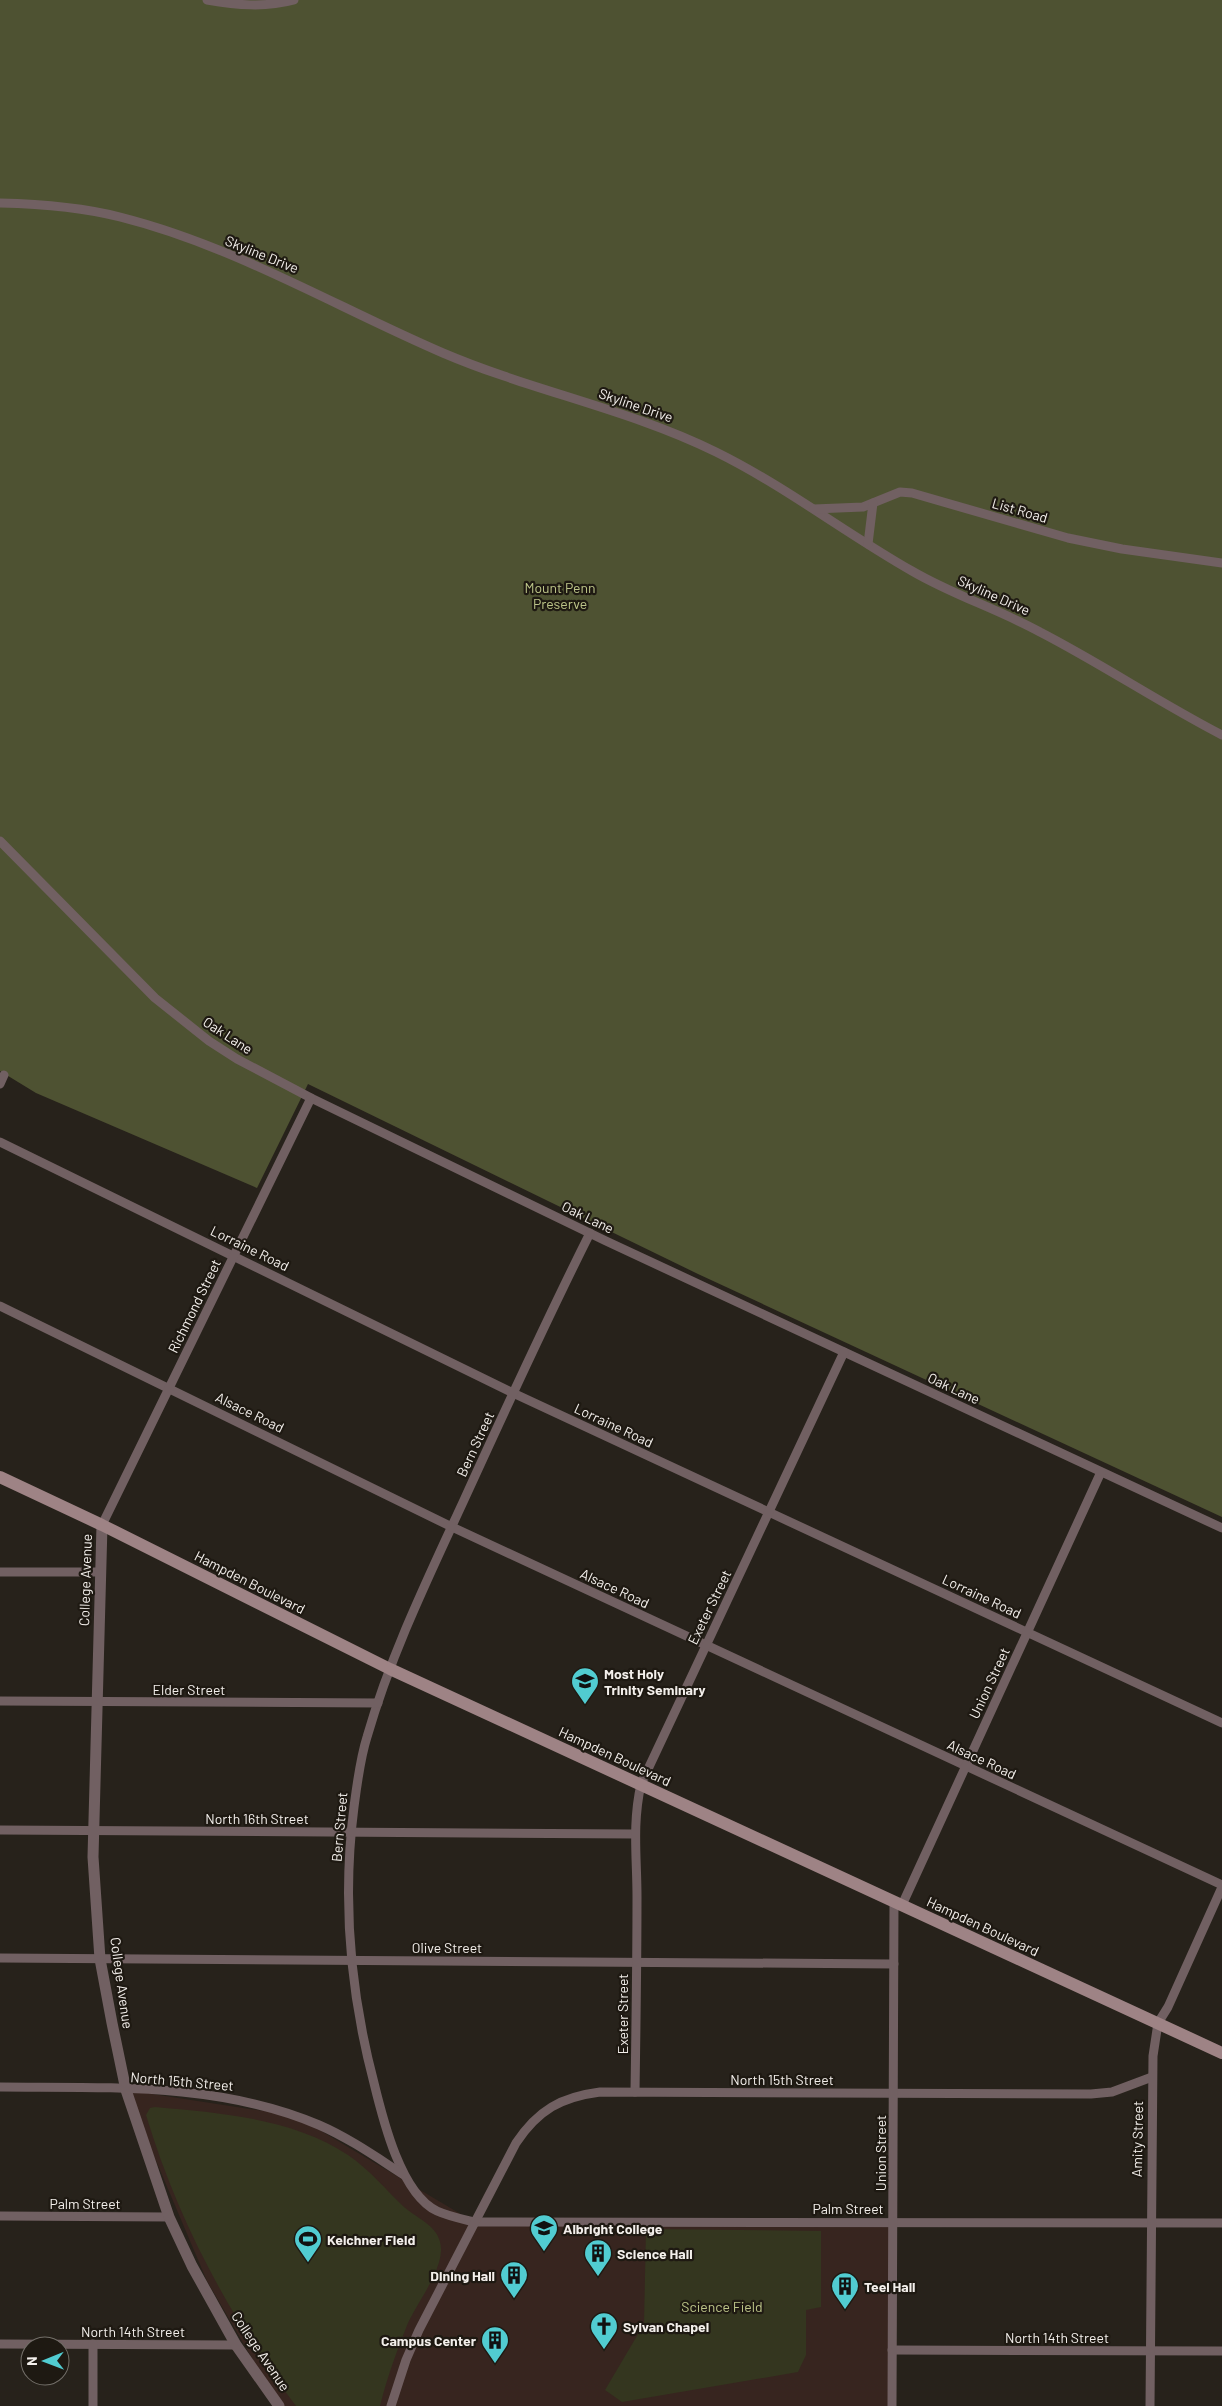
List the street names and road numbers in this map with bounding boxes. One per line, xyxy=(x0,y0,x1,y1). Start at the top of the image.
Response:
street label: Skyline Drive xyxy=(223,232,301,276)
street label: Skyline Drive xyxy=(597,384,675,426)
street label: List Road xyxy=(990,494,1050,526)
street label: Skyline Drive xyxy=(955,572,1033,618)
street label: Oak Lane xyxy=(200,1013,256,1057)
street label: Oak Lane xyxy=(559,1197,617,1237)
street label: Lorraine Road xyxy=(208,1222,292,1274)
street label: Richmond Street xyxy=(164,1256,224,1356)
street label: Oak Lane xyxy=(925,1369,983,1407)
street label: Alsace Road xyxy=(213,1388,287,1436)
street label: Lorraine Road xyxy=(572,1399,656,1451)
street label: Bern Street xyxy=(453,1409,497,1479)
street label: College Avenue xyxy=(75,1534,95,1626)
street label: Hampden Boulevard xyxy=(192,1547,308,1617)
street label: Alsace Road xyxy=(578,1565,652,1611)
street label: Exeter Street xyxy=(684,1567,734,1647)
street label: Lorraine Road xyxy=(940,1570,1024,1622)
street label: Union Street xyxy=(965,1645,1013,1721)
street label: Elder Street xyxy=(153,1681,225,1698)
street label: Hampden Boulevard xyxy=(556,1723,674,1789)
street label: Alsace Road xyxy=(945,1736,1019,1782)
street label: Bern Street xyxy=(327,1791,351,1863)
street label: North 16th Street xyxy=(205,1810,309,1827)
street label: Hampden Boulevard xyxy=(924,1893,1042,1959)
street label: College Avenue xyxy=(107,1936,137,2030)
street label: Olive Street xyxy=(412,1939,482,1956)
street label: Exeter Street xyxy=(614,1974,631,2054)
street label: North 15th Street xyxy=(130,2068,234,2094)
street label: North 15th Street xyxy=(730,2071,834,2088)
street label: Amity Street xyxy=(1128,2101,1146,2177)
street label: Union Street xyxy=(872,2115,889,2191)
street label: Palm Street xyxy=(49,2195,121,2212)
street label: Palm Street xyxy=(812,2200,884,2217)
street label: College Avenue xyxy=(228,2308,294,2394)
street label: North 14th Street xyxy=(81,2323,185,2340)
street label: North 14th Street xyxy=(1005,2329,1109,2346)

